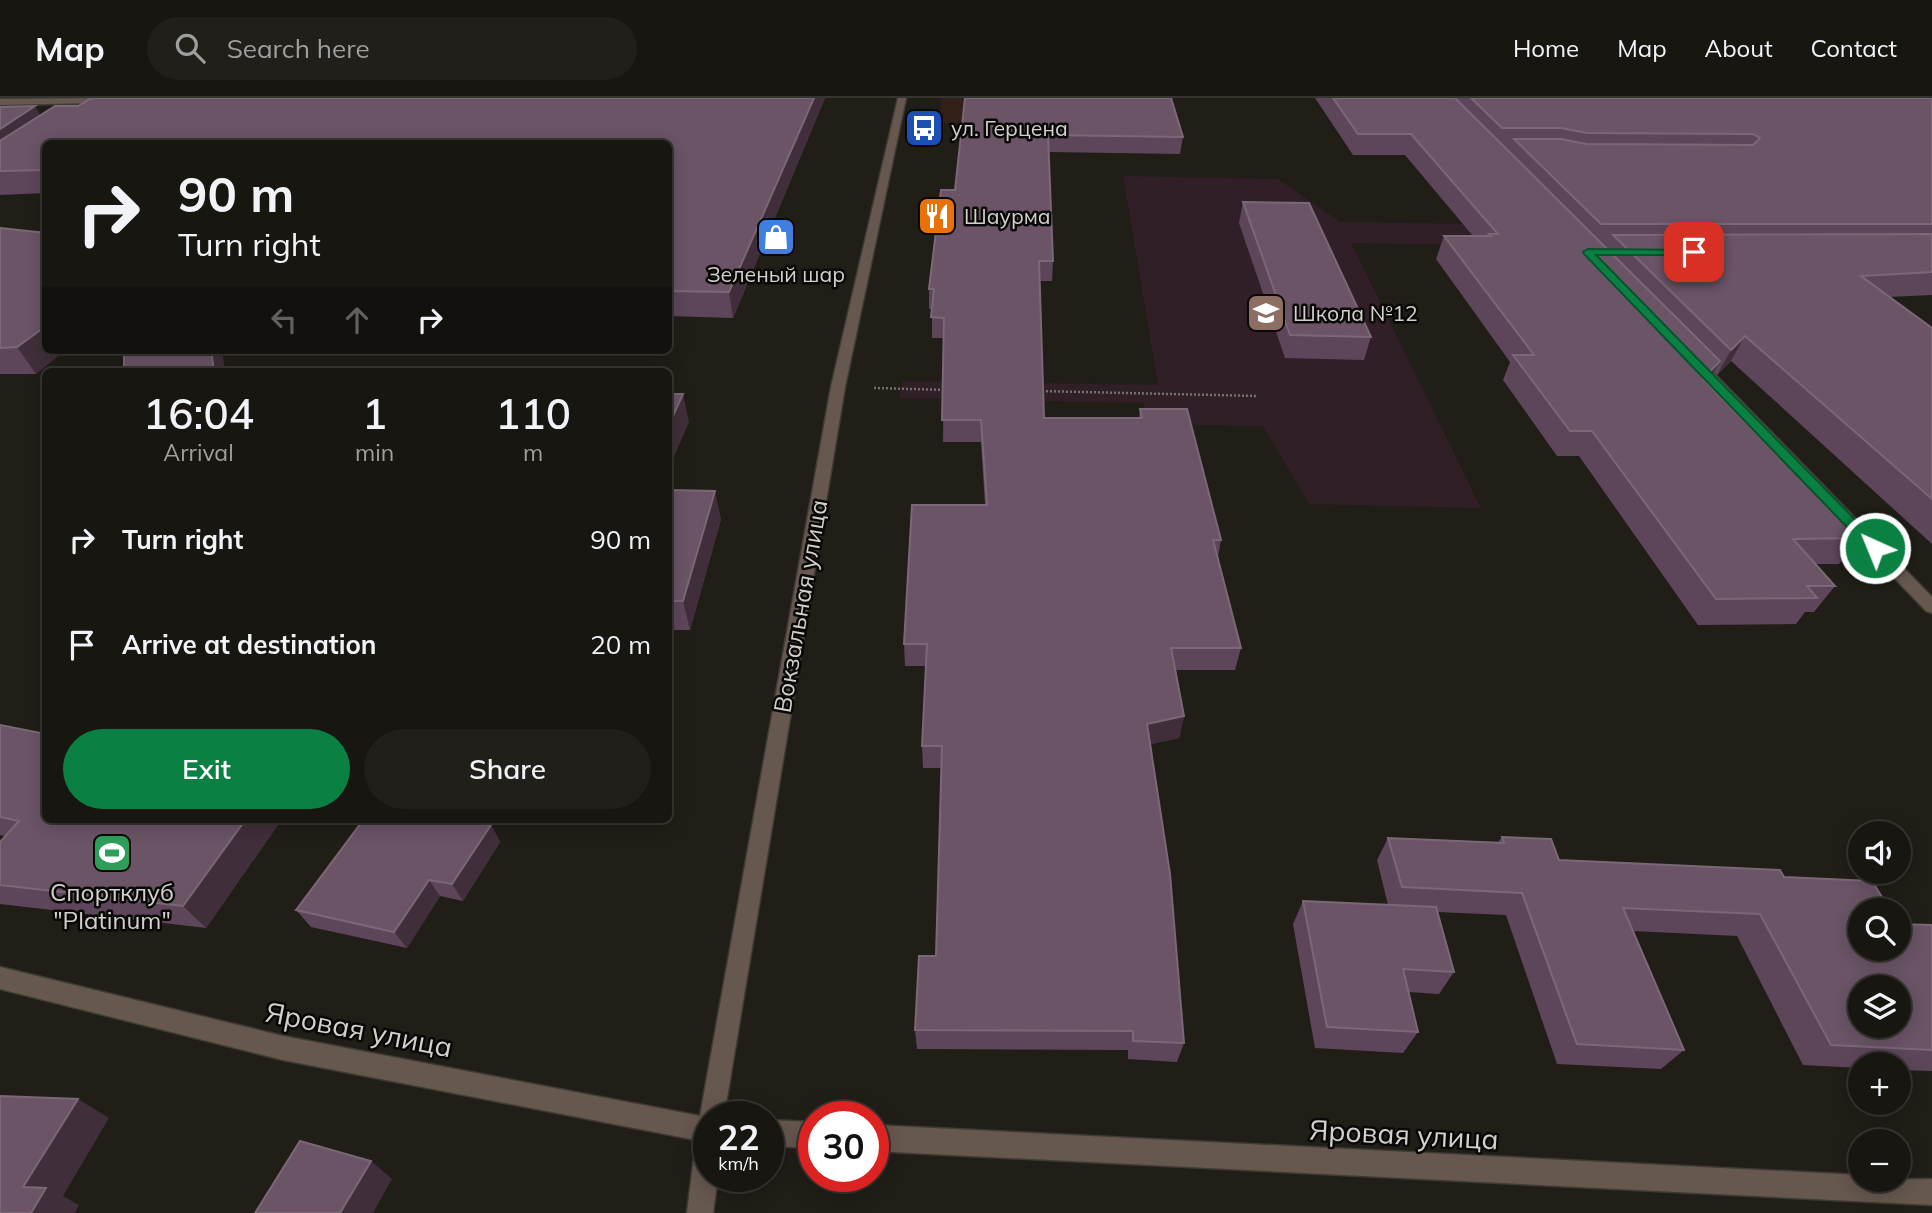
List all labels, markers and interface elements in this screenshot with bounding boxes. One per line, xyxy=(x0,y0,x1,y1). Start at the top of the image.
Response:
search box xyxy=(147,17,637,80)
text: Map xyxy=(35,28,105,69)
icon: search xyxy=(171,29,209,67)
text: Search here xyxy=(227,32,370,65)
text: Home xyxy=(1513,33,1579,63)
text: Map xyxy=(1617,33,1667,63)
text: About xyxy=(1705,33,1773,63)
text: Contact xyxy=(1811,33,1897,63)
bus stop icon: ул. Герцена xyxy=(903,107,945,149)
place label: ул. Герцена xyxy=(951,115,1068,141)
text: 90 m xyxy=(178,163,294,224)
icon: right xyxy=(63,168,154,259)
restaurant icon: Шаурма xyxy=(916,195,958,237)
place label: Шаурма xyxy=(964,203,1051,229)
shop icon: Зеленый шар xyxy=(755,216,797,258)
pin xyxy=(1664,222,1724,282)
text: Turn right xyxy=(178,224,321,264)
icon: arrive xyxy=(1675,233,1713,271)
place label: Зеленый шар xyxy=(707,261,845,287)
school or university icon: Школа №12 xyxy=(1245,292,1287,334)
place label: Школа №12 xyxy=(1293,300,1418,326)
icon: left xyxy=(265,301,303,339)
icon: ahead xyxy=(338,301,376,339)
icon: right xyxy=(411,301,449,339)
text: 16:04 xyxy=(143,387,254,440)
text: 1 xyxy=(362,387,387,440)
text: 110 xyxy=(495,387,571,440)
text: Arrival xyxy=(163,438,234,467)
text: min xyxy=(355,438,394,467)
text: m xyxy=(523,438,543,467)
street label: Вокзальная улица xyxy=(767,497,833,715)
position arrow xyxy=(1838,511,1912,585)
icon: right xyxy=(63,521,101,559)
text: Turn right xyxy=(122,523,243,556)
text: 90 m xyxy=(590,523,651,556)
icon: arrive xyxy=(63,626,101,664)
text: Arrive at destination xyxy=(122,628,377,661)
text: 20 m xyxy=(590,628,651,661)
button: Exit xyxy=(63,729,350,809)
button: Share xyxy=(364,729,651,809)
map controls xyxy=(1848,821,1911,1192)
button: sound xyxy=(1848,821,1911,884)
sports icon: Спортклуб "Platinum" xyxy=(91,832,133,874)
place label: Спортклуб "Platinum" xyxy=(50,877,174,935)
button: search xyxy=(1848,898,1911,961)
button: layers xyxy=(1848,975,1911,1038)
street label: Яровая улица xyxy=(263,994,455,1064)
button: + xyxy=(1848,1052,1911,1115)
speed limit sign: 30 xyxy=(798,1101,889,1192)
street label: Яровая улица xyxy=(1308,1112,1500,1156)
text: 22 xyxy=(717,1115,760,1159)
button: − xyxy=(1848,1129,1911,1192)
text: km/h xyxy=(718,1152,759,1175)

